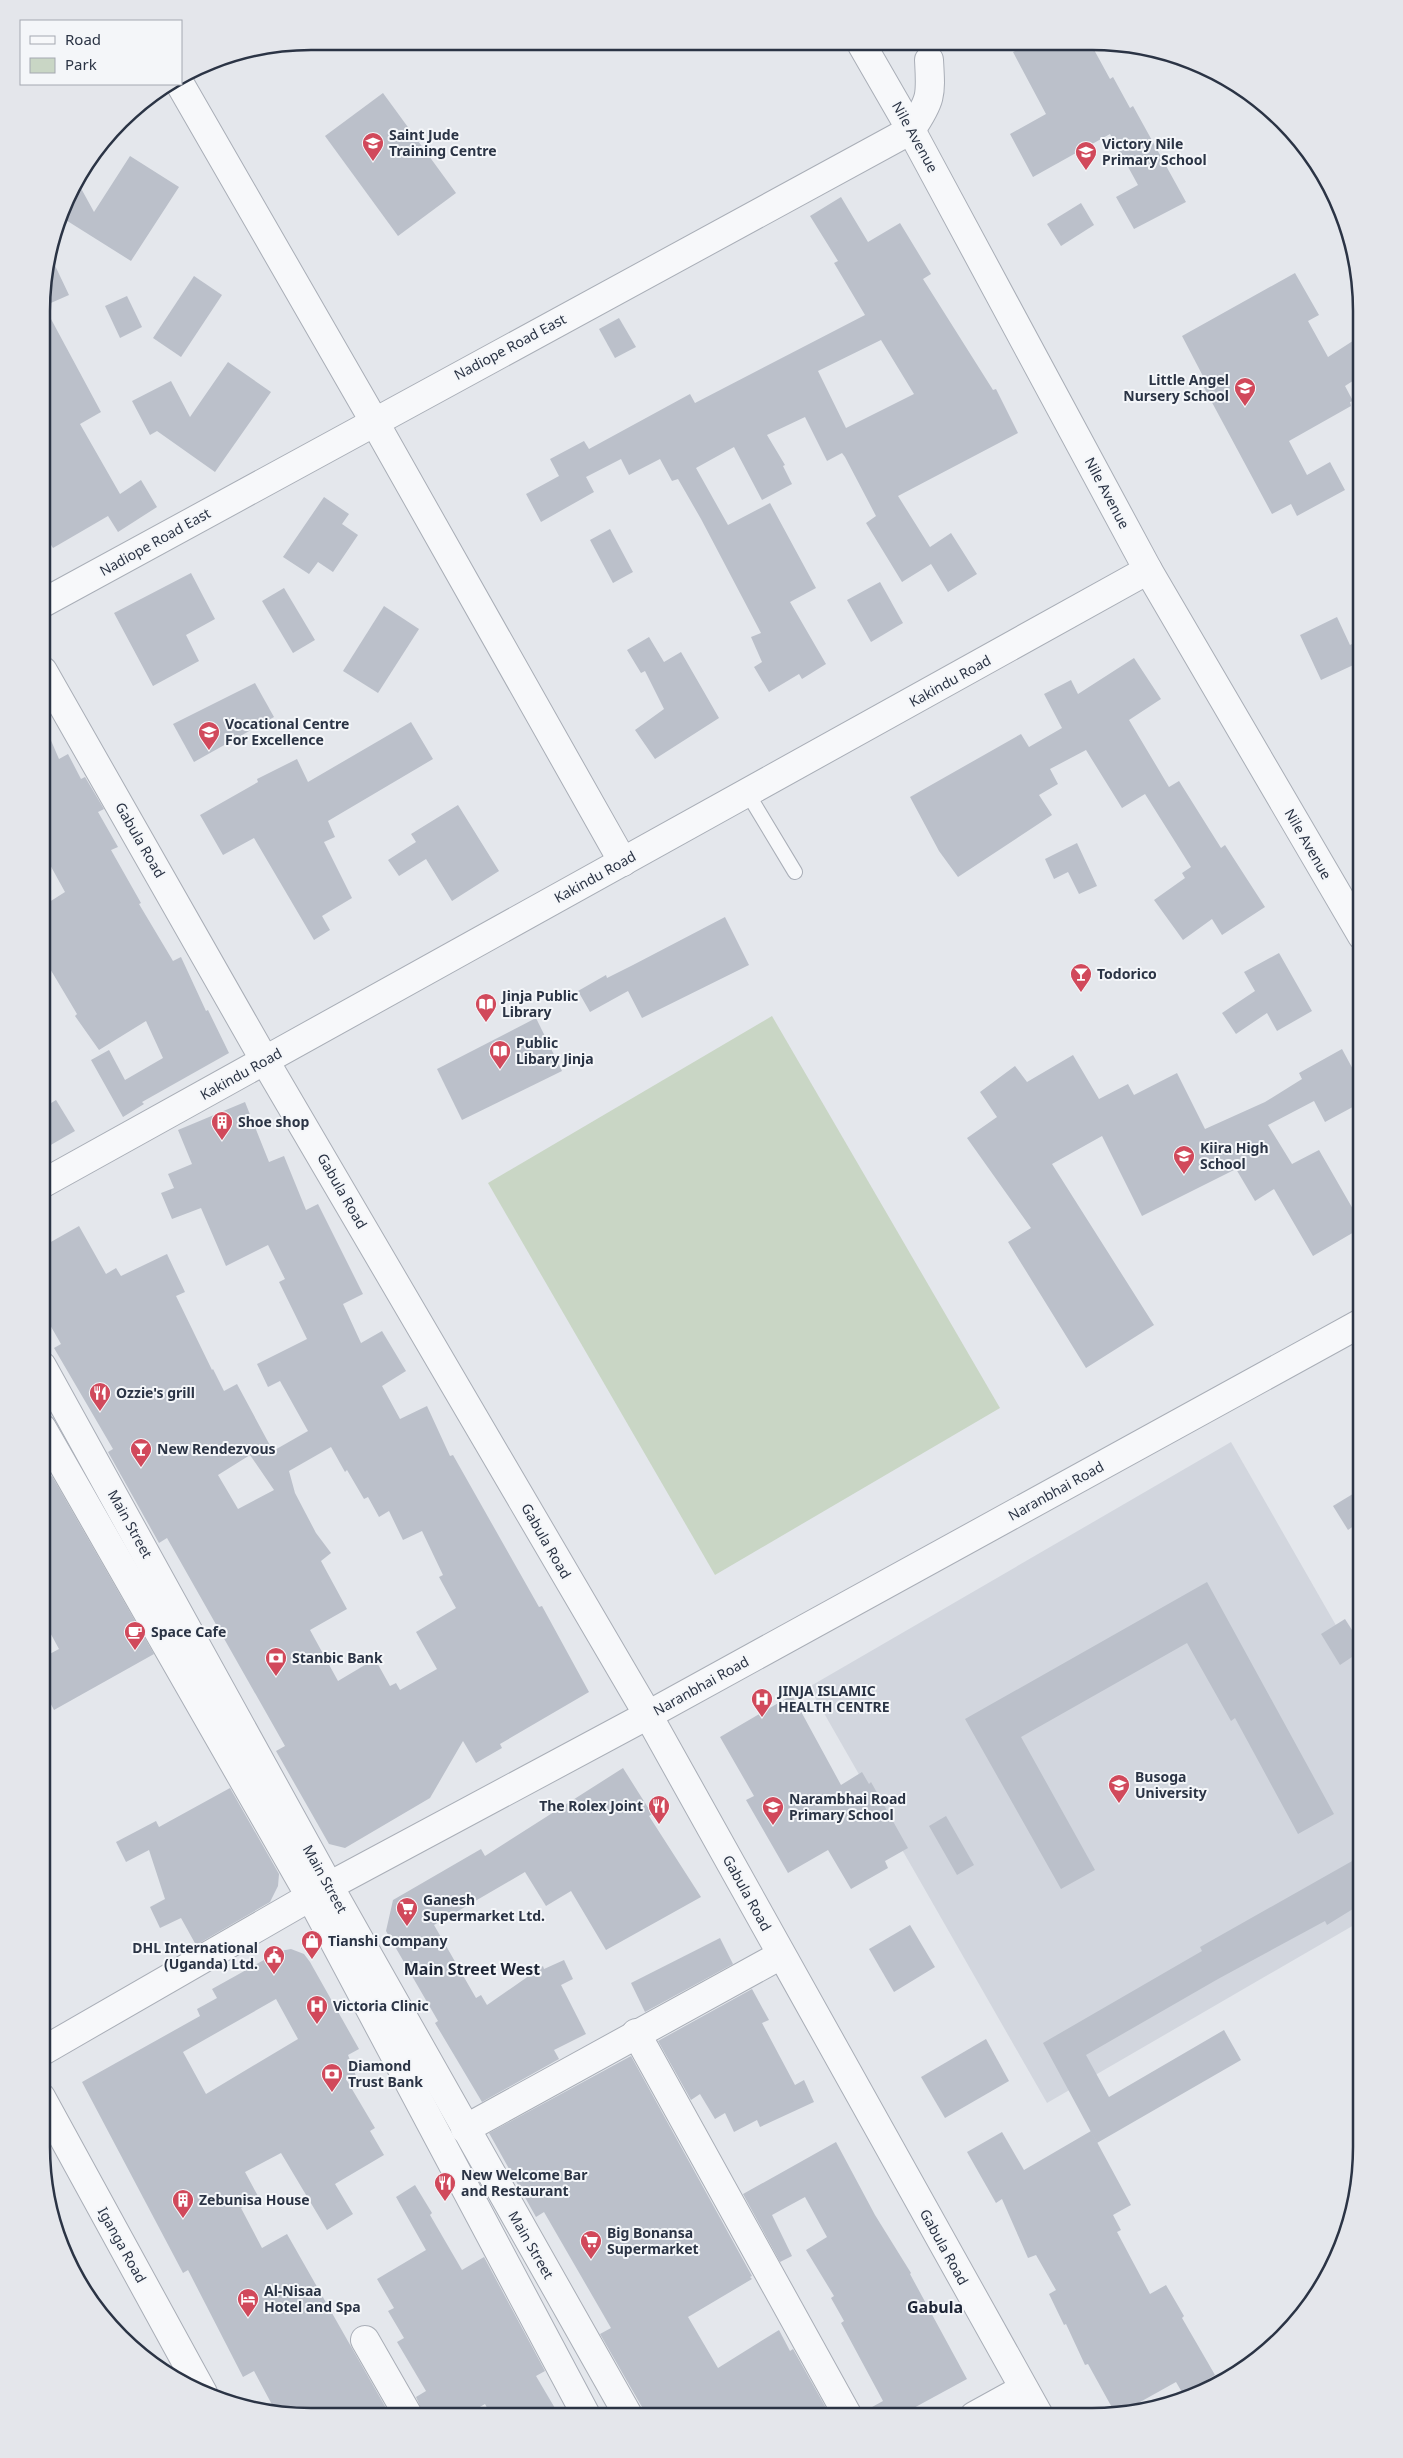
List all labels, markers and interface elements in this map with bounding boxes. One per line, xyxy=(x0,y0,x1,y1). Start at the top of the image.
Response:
legend xyxy=(20,20,182,85)
text: Road xyxy=(65,29,101,49)
text: Park xyxy=(65,54,97,74)
street label: Nile Avenue xyxy=(888,98,943,176)
place label: Saint Jude Training Centre xyxy=(389,125,497,160)
school or university icon: Saint Jude Training Centre xyxy=(361,131,385,162)
place label: Victory Nile Primary School xyxy=(1102,134,1207,169)
school or university icon: Victory Nile Primary School xyxy=(1074,140,1098,171)
street label: Nadiope Road East xyxy=(451,309,569,384)
place label: Little Angel Nursery School xyxy=(1123,370,1229,405)
school or university icon: Little Angel Nursery School xyxy=(1233,376,1257,407)
street label: Nile Avenue xyxy=(1081,454,1134,532)
street label: Nadiope Road East xyxy=(96,503,214,580)
street label: Kakindu Road xyxy=(905,650,994,711)
place label: Vocational Centre For Excellence xyxy=(225,714,349,749)
school or university icon: Vocational Centre For Excellence xyxy=(197,720,221,751)
street label: Gabula Road xyxy=(111,799,170,881)
street label: Nile Avenue xyxy=(1281,805,1336,883)
street label: Kakindu Road xyxy=(550,846,639,907)
bar icon: Todorico xyxy=(1069,962,1093,993)
place label: Todorico xyxy=(1097,964,1157,983)
place label: Jinja Public Library xyxy=(500,986,578,1021)
library icon: Jinja Public Library xyxy=(474,992,498,1023)
place label: Public Libary Jinja xyxy=(516,1033,594,1068)
library icon: Public Libary Jinja xyxy=(488,1039,512,1070)
street label: Kakindu Road xyxy=(196,1043,285,1104)
building icon: Shoe shop xyxy=(210,1110,234,1141)
place label: Shoe shop xyxy=(238,1112,309,1131)
place label: Kiira High School xyxy=(1200,1138,1269,1173)
school or university icon: Kiira High School xyxy=(1172,1144,1196,1175)
street label: Gabula Road xyxy=(313,1150,372,1232)
restaurant icon: Ozzie's grill xyxy=(88,1381,112,1412)
place label: Ozzie's grill xyxy=(116,1383,195,1402)
bar icon: New Rendezvous xyxy=(129,1437,153,1468)
place label: New Rendezvous xyxy=(157,1439,276,1458)
street label: Naranbhai Road xyxy=(1005,1456,1107,1525)
street label: Main Street xyxy=(104,1486,157,1561)
street label: Gabula Road xyxy=(517,1500,576,1582)
cafe icon: Space Cafe xyxy=(123,1620,147,1651)
place label: Space Cafe xyxy=(151,1622,226,1641)
bank icon: Stanbic Bank xyxy=(264,1646,288,1677)
place label: Stanbic Bank xyxy=(292,1648,383,1667)
street label: Naranbhai Road xyxy=(650,1651,752,1720)
place label: JINJA ISLAMIC HEALTH CENTRE xyxy=(776,1681,890,1716)
hospital icon: JINJA ISLAMIC HEALTH CENTRE xyxy=(750,1687,774,1718)
place label: Busoga University xyxy=(1135,1767,1207,1802)
school or university icon: Busoga University xyxy=(1107,1773,1131,1804)
place label: Narambhai Road Primary School xyxy=(789,1789,906,1824)
restaurant icon: The Rolex Joint xyxy=(647,1794,671,1825)
school or university icon: Narambhai Road Primary School xyxy=(761,1795,785,1826)
place label: The Rolex Joint xyxy=(539,1796,643,1815)
street label: Main Street xyxy=(299,1841,352,1916)
street label: Gabula Road xyxy=(719,1851,776,1934)
place label: Ganesh Supermarket Ltd. xyxy=(423,1890,545,1925)
supermarket icon: Ganesh Supermarket Ltd. xyxy=(395,1896,419,1927)
shop icon: Tianshi Company xyxy=(300,1929,324,1960)
place label: Tianshi Company xyxy=(328,1931,447,1950)
place label: DHL International (Uganda) Ltd. xyxy=(132,1938,258,1973)
public building icon: DHL International (Uganda) Ltd. xyxy=(262,1944,286,1975)
district label: Main Street West xyxy=(404,1958,540,1980)
hospital icon: Victoria Clinic xyxy=(305,1994,329,2025)
place label: Victoria Clinic xyxy=(333,1996,429,2015)
place label: Diamond Trust Bank xyxy=(348,2056,423,2091)
bank icon: Diamond Trust Bank xyxy=(320,2062,344,2093)
place label: New Welcome Bar and Restaurant xyxy=(461,2165,588,2200)
restaurant icon: New Welcome Bar and Restaurant xyxy=(433,2171,457,2202)
building icon: Zebunisa House xyxy=(171,2188,195,2219)
place label: Zebunisa House xyxy=(199,2190,310,2209)
street label: Iganga Road xyxy=(94,2204,151,2286)
street label: Gabula Road xyxy=(916,2205,973,2288)
street label: Main Street xyxy=(504,2207,559,2282)
place label: Big Bonansa Supermarket xyxy=(607,2223,699,2258)
supermarket icon: Big Bonansa Supermarket xyxy=(579,2229,603,2260)
place label: Al-Nisaa Hotel and Spa xyxy=(264,2281,361,2316)
hotel icon: Al-Nisaa Hotel and Spa xyxy=(236,2287,260,2318)
district label: Gabula xyxy=(907,2296,963,2318)

